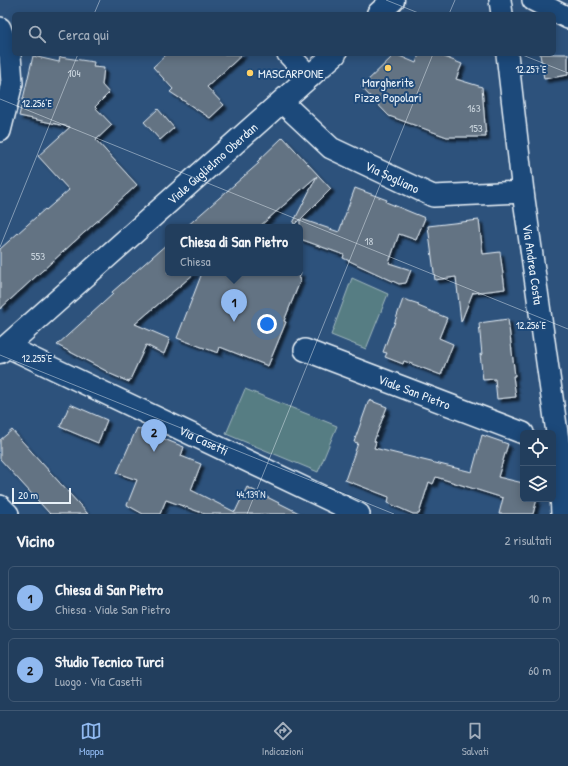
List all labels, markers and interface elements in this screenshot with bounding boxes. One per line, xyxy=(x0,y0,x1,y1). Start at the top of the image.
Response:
search box xyxy=(12,12,556,56)
icon: search xyxy=(26,23,48,45)
text: Cerca qui xyxy=(58,24,109,45)
marker: Margherite Pizze Popolari xyxy=(383,63,393,73)
text: 12.257°E xyxy=(515,63,547,76)
place label: MASCARPONE xyxy=(258,64,324,82)
house number: 104 xyxy=(67,66,81,80)
marker: MASCARPONE xyxy=(245,68,255,78)
place label: Margherite Pizze Popolari xyxy=(354,73,422,106)
text: 12.256°E xyxy=(22,97,53,110)
house number: 163 xyxy=(467,101,481,115)
street label: Viale Guglielmo Oberdan xyxy=(163,118,261,208)
house number: 153 xyxy=(469,121,483,135)
street label: Via Sogliano xyxy=(362,156,422,197)
street label: Via Andrea Costa xyxy=(519,223,548,306)
popup xyxy=(165,224,303,276)
text: Chiesa di San Pietro xyxy=(180,231,288,252)
house number: 18 xyxy=(365,234,374,248)
house number: 553 xyxy=(31,249,45,263)
text: Chiesa xyxy=(180,252,211,270)
pin: 1 xyxy=(221,289,247,322)
your location xyxy=(257,314,277,334)
text: 12.256°E xyxy=(516,319,547,332)
text: 12.255°E xyxy=(22,352,53,365)
street label: Viale San Pietro xyxy=(376,370,453,414)
pin: 2 xyxy=(141,419,167,452)
street label: Via Casetti xyxy=(176,421,231,460)
map controls xyxy=(520,430,556,502)
button: locate xyxy=(520,430,556,466)
button: layers xyxy=(520,466,556,502)
scale bar xyxy=(12,486,71,505)
text: 20 m xyxy=(18,488,38,502)
text: 44.139°N xyxy=(236,488,266,501)
text: Vicino xyxy=(16,529,54,552)
text: 2 risultati xyxy=(504,531,552,549)
text: Chiesa di San Pietro xyxy=(55,579,163,600)
text: 1 xyxy=(28,589,32,607)
text: 10 m xyxy=(529,589,551,607)
text: Chiesa · Viale San Pietro xyxy=(55,600,170,618)
text: Studio Tecnico Turci xyxy=(55,651,164,672)
text: 2 xyxy=(27,661,33,679)
text: 60 m xyxy=(528,661,551,679)
text: Luogo · Via Casetti xyxy=(55,672,142,690)
tab: Mappa xyxy=(79,720,104,758)
tab: Indicazioni xyxy=(262,720,304,758)
tab: Salvati xyxy=(462,720,489,758)

